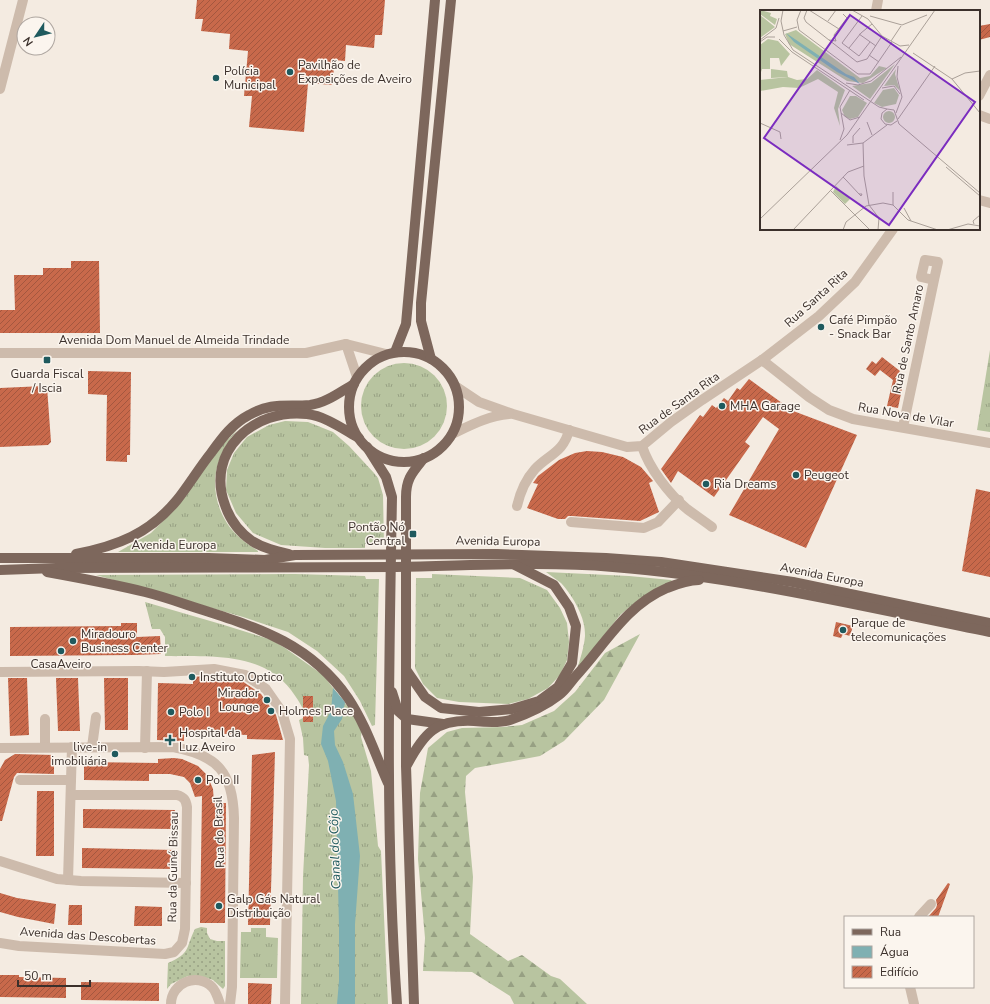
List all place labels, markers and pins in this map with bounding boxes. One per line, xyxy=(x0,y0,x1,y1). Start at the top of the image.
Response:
place label: Pavilhão de Exposições de Aveiro xyxy=(298,57,412,87)
place label: Polícia Municipal xyxy=(224,63,276,93)
marker: Pavilhão de Exposições de Aveiro xyxy=(285,67,295,77)
marker: Polícia Municipal xyxy=(211,73,221,83)
place label: Café Pimpão - Snack Bar xyxy=(829,312,898,342)
marker: Café Pimpão - Snack Bar xyxy=(816,322,826,332)
marker: Guarda Fiscal / Iscia xyxy=(42,355,52,365)
place label: Guarda Fiscal / Iscia xyxy=(10,366,84,396)
place label: MHA Garage xyxy=(730,398,800,414)
marker: MHA Garage xyxy=(717,401,727,411)
place label: Peugeot xyxy=(804,467,849,483)
marker: Peugeot xyxy=(791,470,801,480)
place label: Ria Dreams xyxy=(714,476,776,492)
marker: Ria Dreams xyxy=(701,479,711,489)
place label: Pontão Nó Central xyxy=(348,519,405,549)
marker: Pontão Nó Central xyxy=(408,529,418,539)
place label: Parque de telecomunicações xyxy=(851,615,946,645)
marker: Parque de telecomunicações xyxy=(838,625,848,635)
place label: Miradouro Business Center xyxy=(81,626,169,656)
marker: Miradouro Business Center xyxy=(68,636,78,646)
marker: CasaAveiro xyxy=(56,646,66,656)
place label: CasaAveiro xyxy=(31,656,92,672)
place label: Instituto Optico xyxy=(200,669,283,685)
marker: Instituto Optico xyxy=(187,672,197,682)
place label: Mirador Lounge xyxy=(217,685,260,715)
marker: Mirador Lounge xyxy=(262,695,272,705)
place label: Holmes Place xyxy=(279,703,353,719)
place label: Polo I xyxy=(179,704,209,720)
marker: Holmes Place xyxy=(266,706,276,716)
marker: Polo I xyxy=(166,707,176,717)
place label: Hospital da Luz Aveiro xyxy=(179,725,241,755)
marker: Hospital da Luz Aveiro xyxy=(164,734,176,746)
place label: live-in imobiliária xyxy=(51,739,107,769)
marker: live-in imobiliária xyxy=(110,749,120,759)
place label: Polo II xyxy=(206,772,239,788)
marker: Polo II xyxy=(193,775,203,785)
place label: Galp Gás Natural Distribuição xyxy=(227,891,320,921)
marker: Galp Gás Natural Distribuição xyxy=(214,901,224,911)

